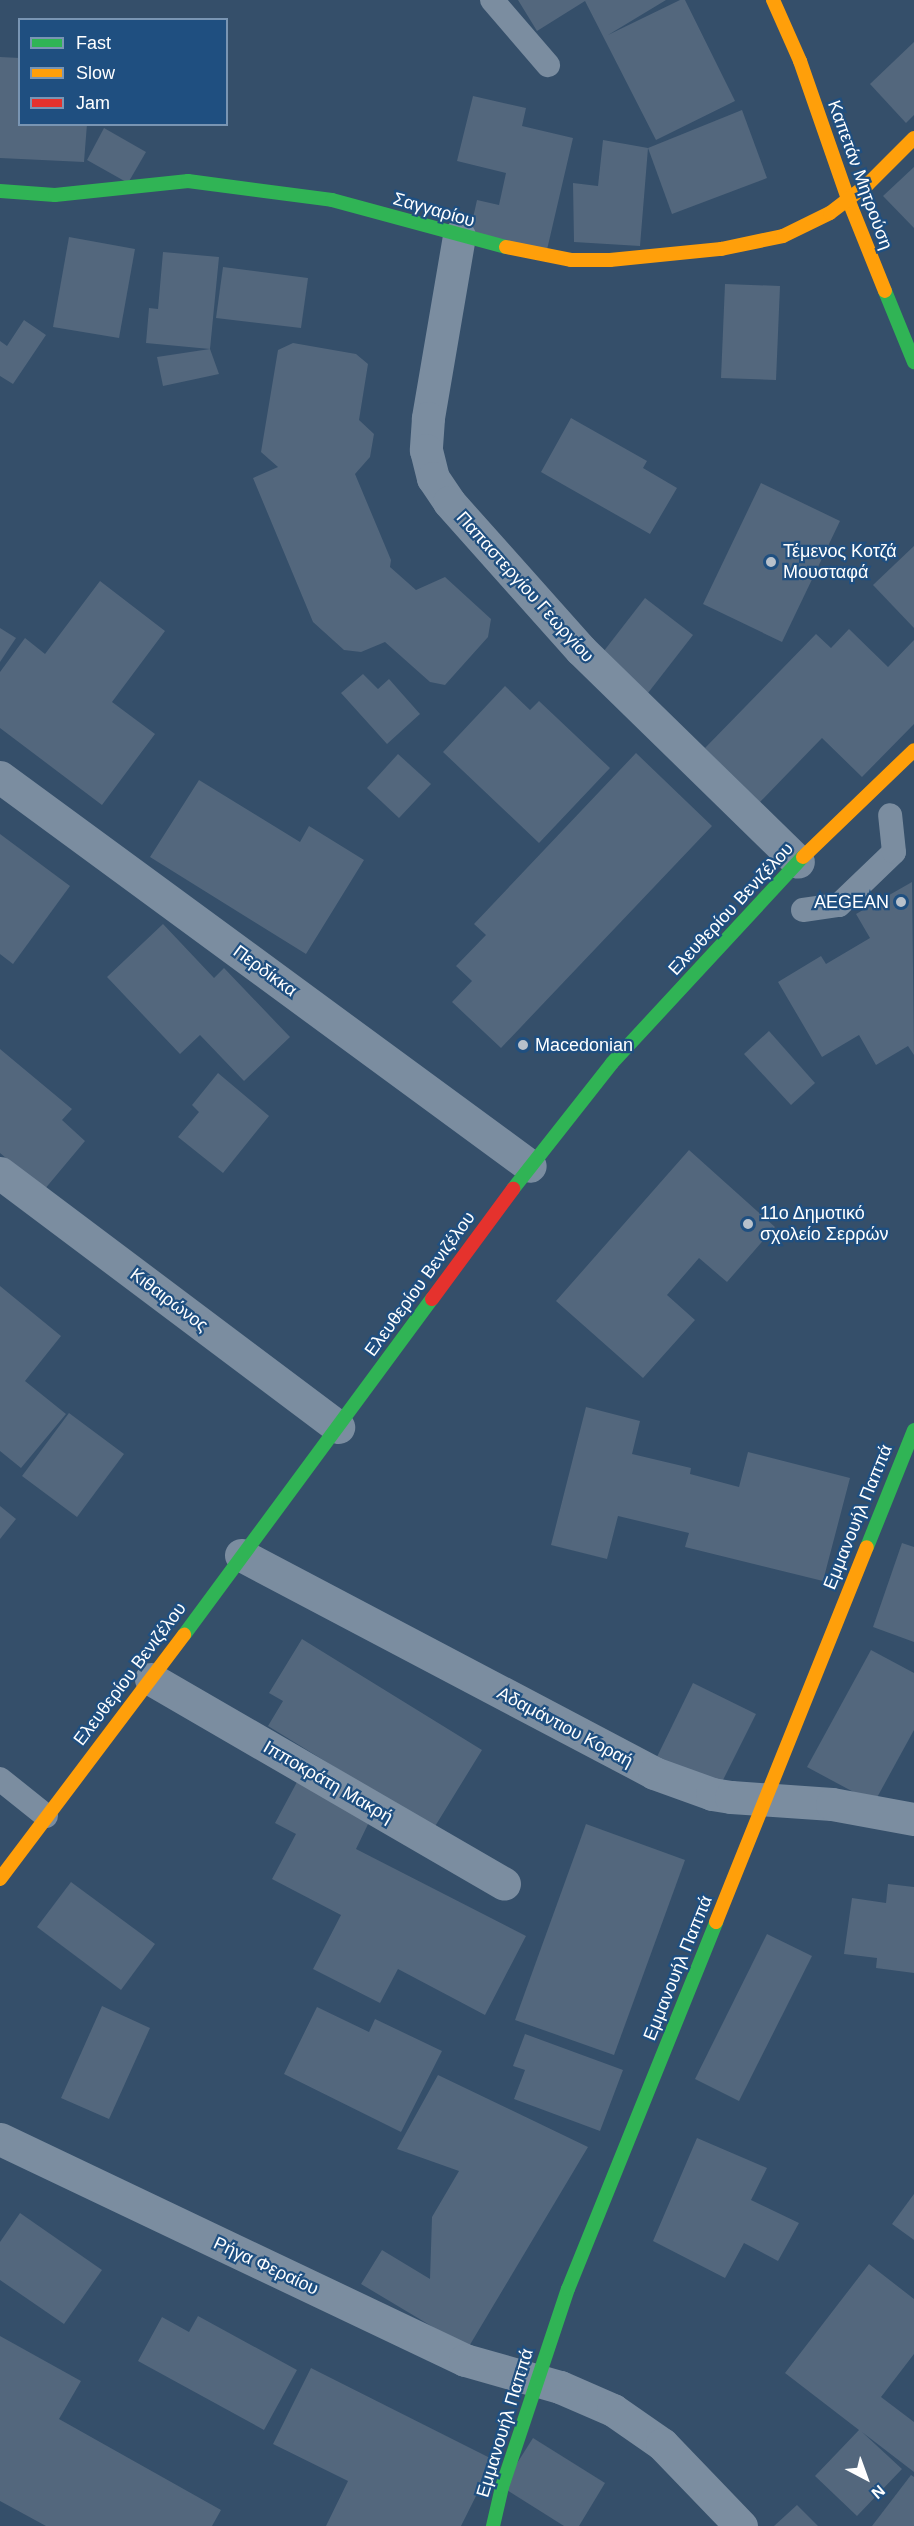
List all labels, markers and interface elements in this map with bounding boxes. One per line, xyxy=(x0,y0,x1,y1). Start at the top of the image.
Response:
legend xyxy=(18,18,228,126)
text: Fast xyxy=(76,33,111,53)
text: Slow xyxy=(76,63,115,83)
text: Jam xyxy=(76,93,110,113)
street label: Καπετάν Μητρούση xyxy=(823,97,897,253)
street label: Σαγγαρίου xyxy=(391,188,477,232)
street label: Παπαστεργίου Γεωργίου xyxy=(452,507,598,667)
place label: Τέμενος Κοτζά Μουσταφά xyxy=(783,541,897,584)
marker: Τέμενος Κοτζά Μουσταφά xyxy=(764,555,778,569)
street label: Ελευθερίου Βενιζέλου xyxy=(664,838,798,980)
place label: AEGEAN xyxy=(814,891,889,913)
marker: AEGEAN xyxy=(894,895,908,909)
street label: Περδίκκα xyxy=(229,941,301,1001)
place label: Macedonian xyxy=(535,1034,633,1056)
marker: Macedonian xyxy=(516,1038,530,1052)
place label: 11ο Δημοτικό σχολείο Σερρών xyxy=(760,1203,888,1246)
street label: Ελευθερίου Βενιζέλου xyxy=(360,1207,480,1361)
marker: 11ο Δημοτικό σχολείο Σερρών xyxy=(741,1217,755,1231)
street label: Κιθαιρώνος xyxy=(126,1264,212,1336)
street label: Εμμανουήλ Παππά xyxy=(819,1441,897,1593)
street label: Ελευθερίου Βενιζέλου xyxy=(69,1598,191,1750)
street label: Αδαμάντιου Κοραή xyxy=(493,1682,637,1772)
street label: Ιπποκράτη Μακρή xyxy=(259,1736,397,1828)
street label: Εμμανουήλ Παππά xyxy=(639,1892,717,2044)
street label: Ρήγα Φεραίου xyxy=(210,2232,322,2300)
street label: Εμμανουήλ Παππά xyxy=(472,2346,538,2500)
north arrow xyxy=(836,2448,896,2508)
text: N xyxy=(868,2482,888,2502)

